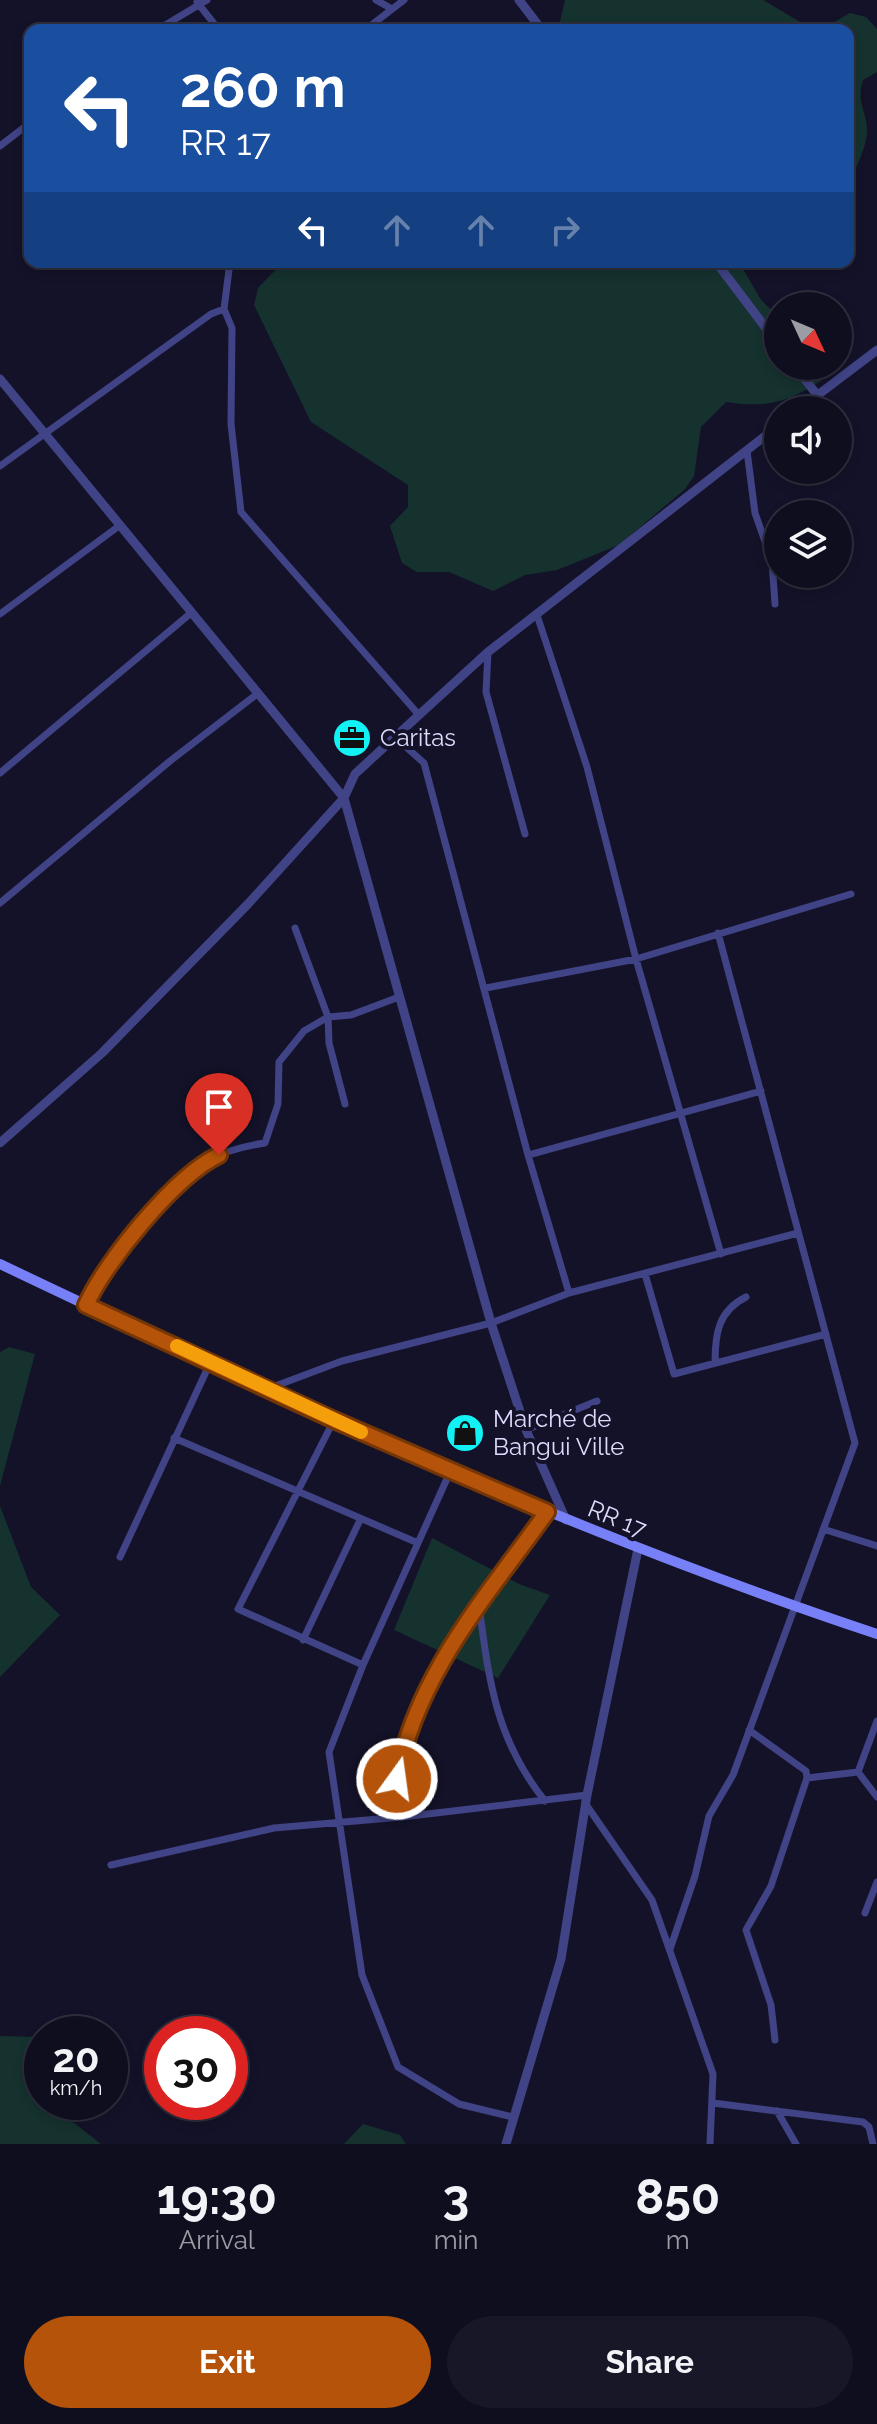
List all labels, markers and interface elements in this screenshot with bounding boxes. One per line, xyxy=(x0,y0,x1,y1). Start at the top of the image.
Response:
text: 260 m xyxy=(180,54,346,120)
icon: left xyxy=(48,56,152,160)
text: RR 17 xyxy=(180,121,271,163)
icon: left xyxy=(291,208,335,252)
icon: ahead xyxy=(375,208,419,252)
icon: ahead xyxy=(459,208,503,252)
icon: right xyxy=(543,208,587,252)
north arrow xyxy=(764,292,852,380)
map controls xyxy=(764,292,852,588)
button: sound xyxy=(764,396,852,484)
button: layers xyxy=(764,500,852,588)
office icon: Caritas xyxy=(331,717,373,759)
place label: Caritas xyxy=(380,723,456,752)
pin xyxy=(185,1073,253,1155)
icon: arrive xyxy=(197,1085,241,1129)
place label: Marché de Bangui Ville xyxy=(493,1404,624,1461)
shop icon: Marché de Bangui Ville xyxy=(444,1412,486,1454)
street label: RR 17 xyxy=(584,1494,651,1543)
position arrow xyxy=(355,1737,439,1821)
speed limit sign: 30 xyxy=(144,2016,248,2120)
text: 20 xyxy=(52,2034,100,2081)
text: km/h xyxy=(50,2076,102,2100)
text: 19:30 xyxy=(157,2169,277,2225)
text: 3 xyxy=(443,2169,469,2225)
text: 850 xyxy=(635,2169,720,2225)
text: Arrival xyxy=(179,2225,255,2255)
text: min xyxy=(434,2225,478,2255)
text: m xyxy=(666,2225,690,2255)
button: Exit xyxy=(24,2316,431,2408)
button: Share xyxy=(447,2316,853,2408)

